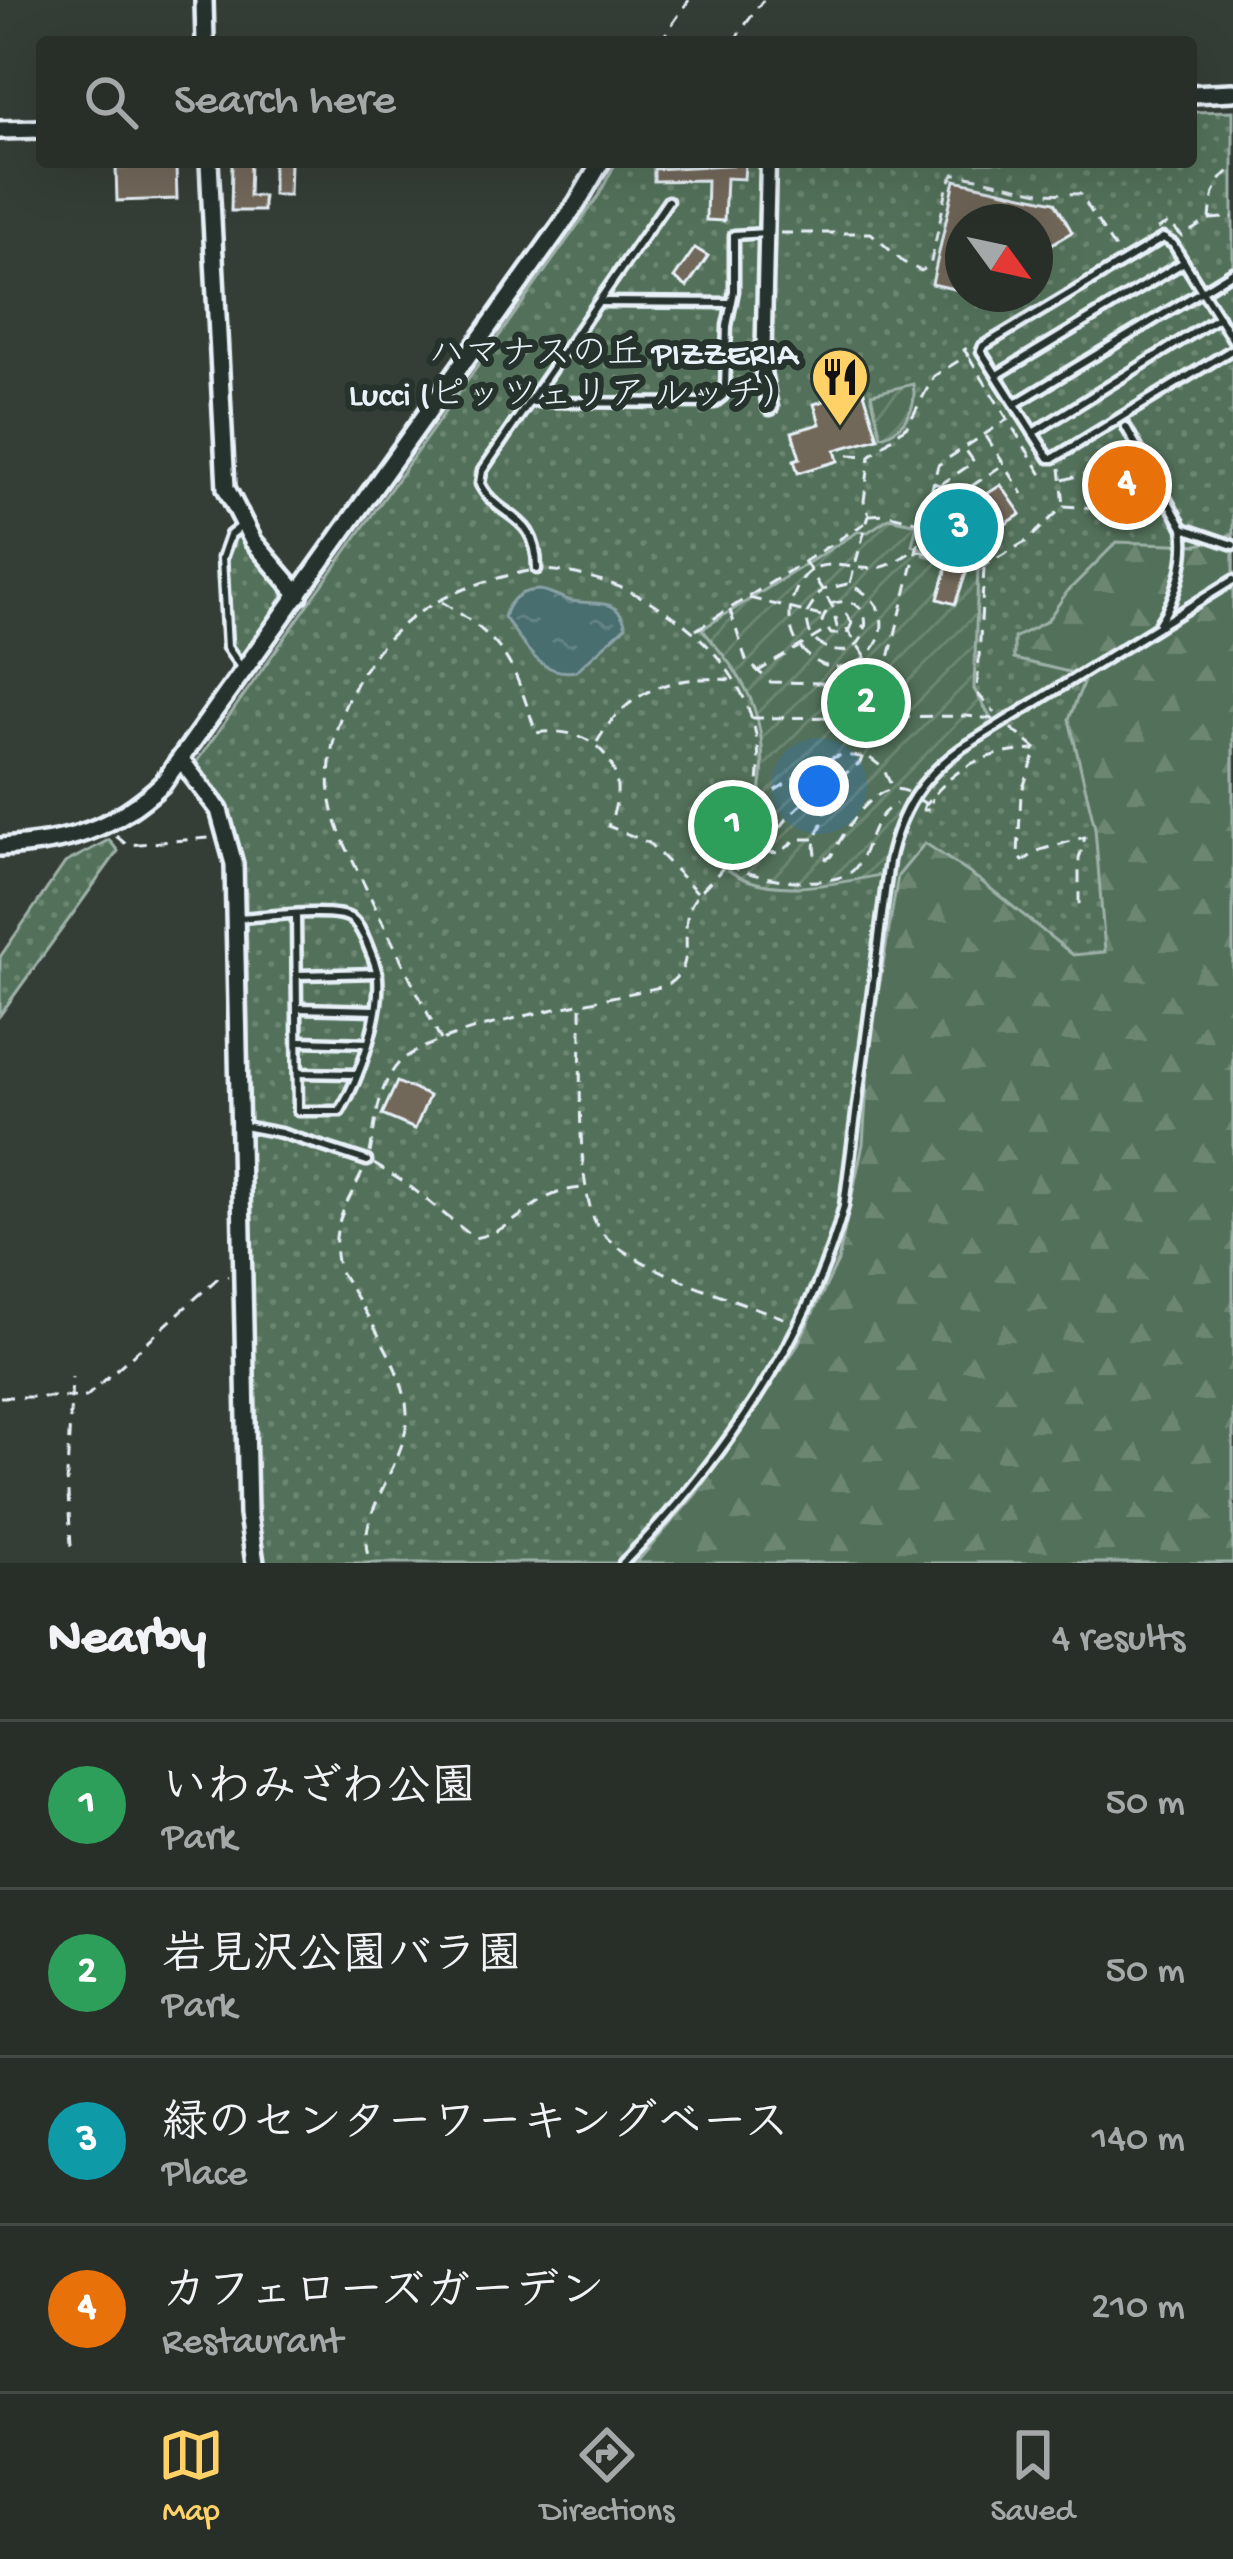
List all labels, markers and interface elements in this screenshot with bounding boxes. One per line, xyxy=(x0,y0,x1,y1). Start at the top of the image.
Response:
search box xyxy=(36,36,1197,168)
icon: search xyxy=(78,69,144,135)
text: Search here xyxy=(174,76,396,129)
north arrow xyxy=(945,204,1053,312)
place label: ハマナスの丘 PIZZERIA Lucci (ピッツェリア ルッチ） xyxy=(348,335,800,419)
restaurant icon: ハマナスの丘 PIZZERIA Lucci (ピッツェリア ルッチ） xyxy=(809,346,871,428)
pin: 4 xyxy=(1088,440,1166,530)
pin: 3 xyxy=(920,483,998,573)
pin: 2 xyxy=(827,658,905,748)
your location xyxy=(789,756,849,816)
pin: 1 xyxy=(694,780,772,870)
text: Nearby xyxy=(48,1611,206,1671)
text: 4 results xyxy=(1052,1618,1185,1664)
text: いわみざわ公園 xyxy=(162,1764,476,1817)
text: 1 xyxy=(79,1782,95,1828)
text: 50 m xyxy=(1105,1782,1185,1828)
text: Park xyxy=(162,1817,236,1863)
text: 岩見沢公園バラ園 xyxy=(162,1932,522,1985)
text: 2 xyxy=(77,1950,97,1996)
text: 50 m xyxy=(1105,1950,1185,1996)
text: Park xyxy=(162,1985,236,2031)
text: 緑のセンターワーキングベース xyxy=(162,2100,789,2153)
text: 3 xyxy=(77,2118,97,2164)
text: 140 m xyxy=(1092,2118,1185,2164)
text: Place xyxy=(162,2153,247,2199)
text: カフェローズガーデン xyxy=(162,2268,605,2321)
text: 4 xyxy=(78,2286,96,2332)
text: 210 m xyxy=(1091,2286,1185,2332)
text: Restaurant xyxy=(162,2321,343,2367)
tab: Map xyxy=(158,2422,224,2532)
tab: Directions xyxy=(540,2422,674,2532)
tab: Saved xyxy=(990,2422,1075,2532)

